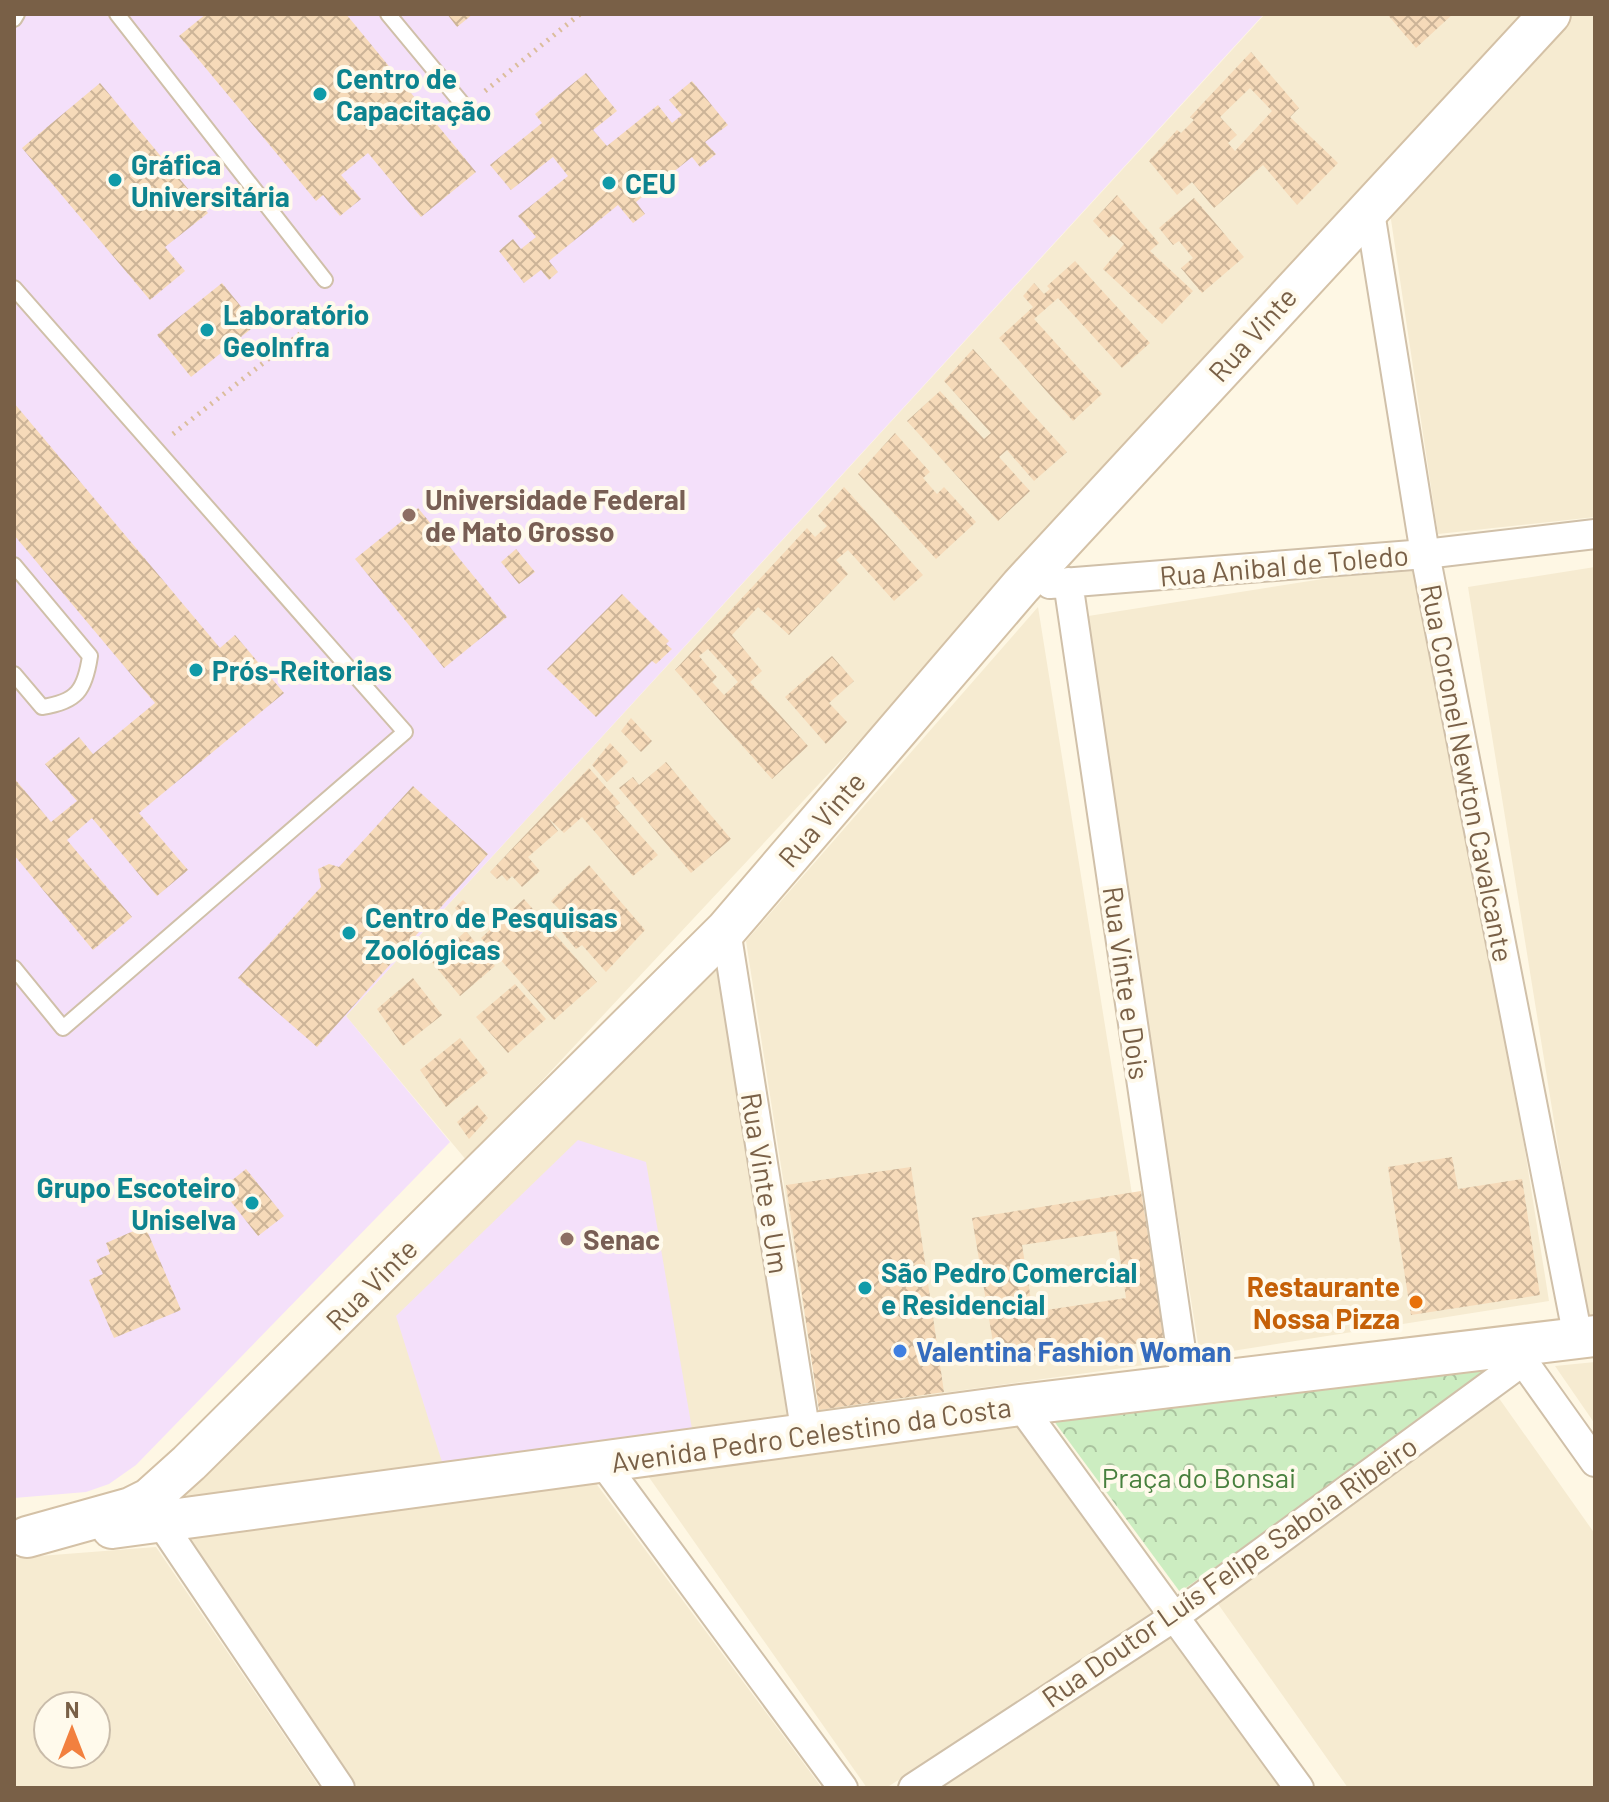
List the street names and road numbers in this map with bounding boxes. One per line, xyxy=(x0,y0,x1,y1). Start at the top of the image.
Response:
street label: Rua Vinte xyxy=(1201,280,1303,388)
street label: Rua Anibal de Toledo xyxy=(1158,537,1410,593)
street label: Rua Coronel Newton Cavalcante xyxy=(1415,581,1521,965)
street label: Rua Vinte xyxy=(770,764,872,874)
street label: Rua Vinte e Dois xyxy=(1097,884,1157,1082)
street label: Rua Vinte e Um xyxy=(735,1090,797,1276)
street label: Rua Vinte xyxy=(318,1231,424,1337)
street label: Avenida Pedro Celestino da Costa xyxy=(609,1389,1013,1479)
street label: Rua Doutor Luís Felipe Saboia Ribeiro xyxy=(1035,1428,1423,1714)

